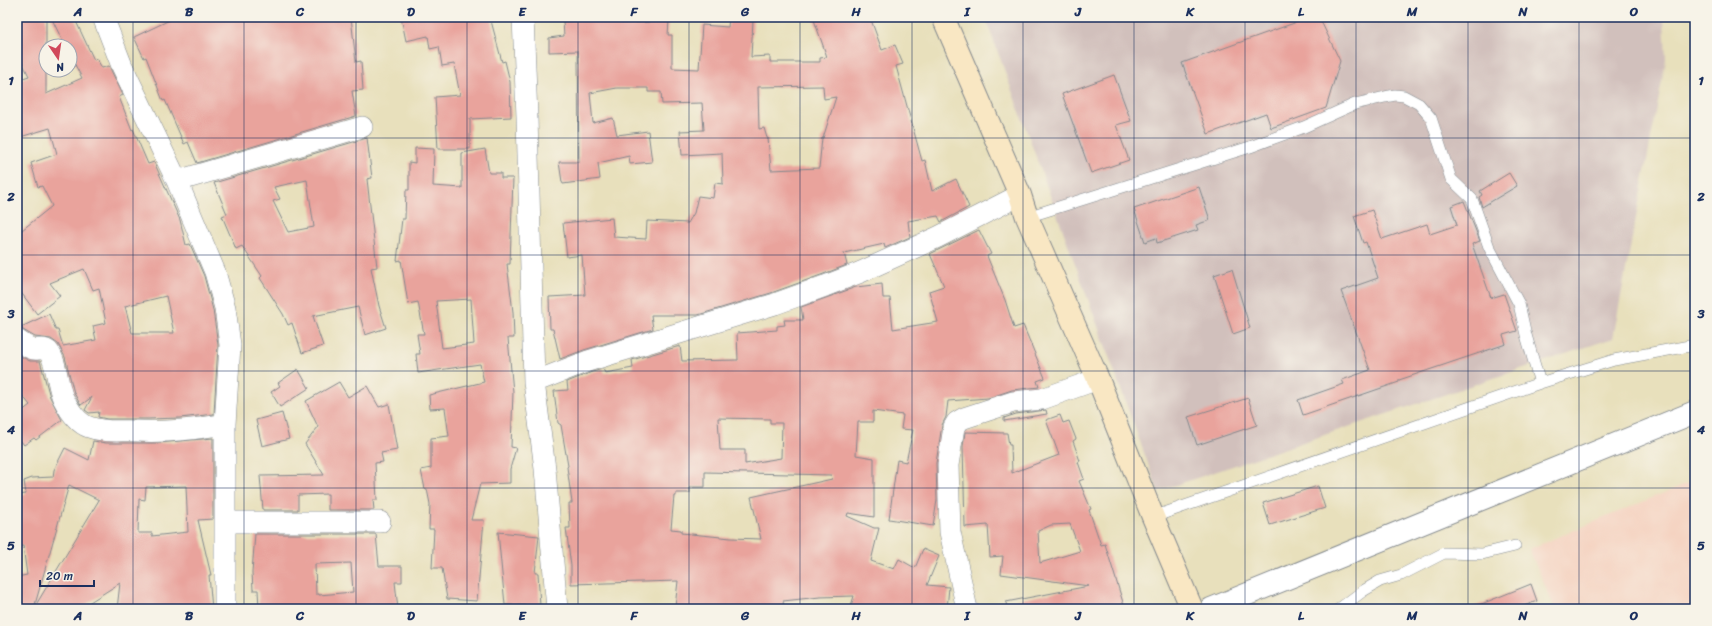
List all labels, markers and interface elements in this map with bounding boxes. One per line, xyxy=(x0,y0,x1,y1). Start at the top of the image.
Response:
text: A xyxy=(73,0,82,23)
text: B xyxy=(185,0,194,23)
text: C xyxy=(295,0,305,23)
text: D xyxy=(407,0,415,23)
text: E xyxy=(518,0,527,23)
text: F xyxy=(629,0,638,23)
text: G xyxy=(740,0,750,23)
text: H xyxy=(850,0,861,23)
text: I xyxy=(963,0,971,23)
text: J xyxy=(1074,0,1082,23)
text: K xyxy=(1185,0,1195,23)
text: L xyxy=(1298,0,1305,23)
text: M xyxy=(1406,0,1418,23)
text: N xyxy=(1517,0,1528,23)
text: O xyxy=(1629,0,1639,23)
north arrow xyxy=(38,38,78,78)
text: N xyxy=(54,57,67,77)
text: 1 xyxy=(8,69,14,92)
text: 1 xyxy=(1698,69,1704,92)
text: 2 xyxy=(6,185,15,208)
text: 2 xyxy=(1696,185,1705,208)
text: 3 xyxy=(6,302,15,325)
text: 3 xyxy=(1696,302,1705,325)
text: 4 xyxy=(6,418,16,441)
text: 4 xyxy=(1696,418,1706,441)
text: 5 xyxy=(7,534,15,557)
text: 5 xyxy=(1697,534,1705,557)
scale bar xyxy=(40,562,94,588)
text: 20 m xyxy=(46,565,73,587)
text: A xyxy=(73,604,82,626)
text: B xyxy=(185,604,194,626)
text: C xyxy=(295,604,305,626)
text: D xyxy=(407,604,415,626)
text: E xyxy=(518,604,527,626)
text: F xyxy=(629,604,638,626)
text: G xyxy=(740,604,750,626)
text: H xyxy=(850,604,861,626)
text: I xyxy=(963,604,971,626)
text: J xyxy=(1074,604,1082,626)
text: K xyxy=(1185,604,1195,626)
text: L xyxy=(1298,604,1305,626)
text: M xyxy=(1406,604,1418,626)
text: N xyxy=(1517,604,1528,626)
text: O xyxy=(1629,604,1639,626)

